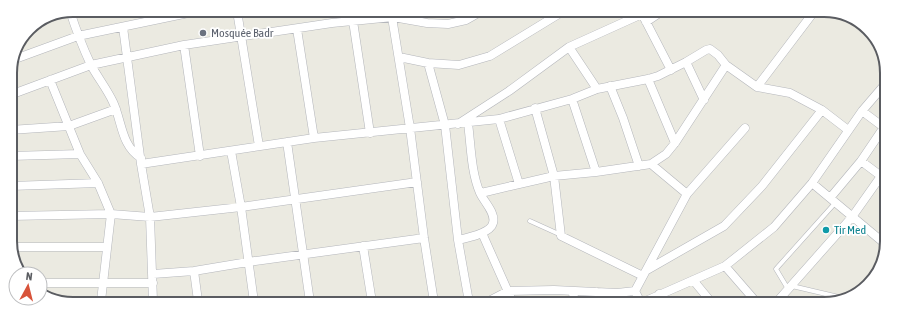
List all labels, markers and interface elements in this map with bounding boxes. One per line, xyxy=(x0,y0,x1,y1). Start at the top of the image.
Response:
place label: Mosquée Badr xyxy=(211,26,274,40)
marker: Mosquée Badr xyxy=(198,28,208,38)
place label: Tir Med xyxy=(834,223,866,237)
marker: Tir Med xyxy=(821,225,831,235)
north arrow xyxy=(8,266,48,306)
text: N xyxy=(25,270,33,282)

